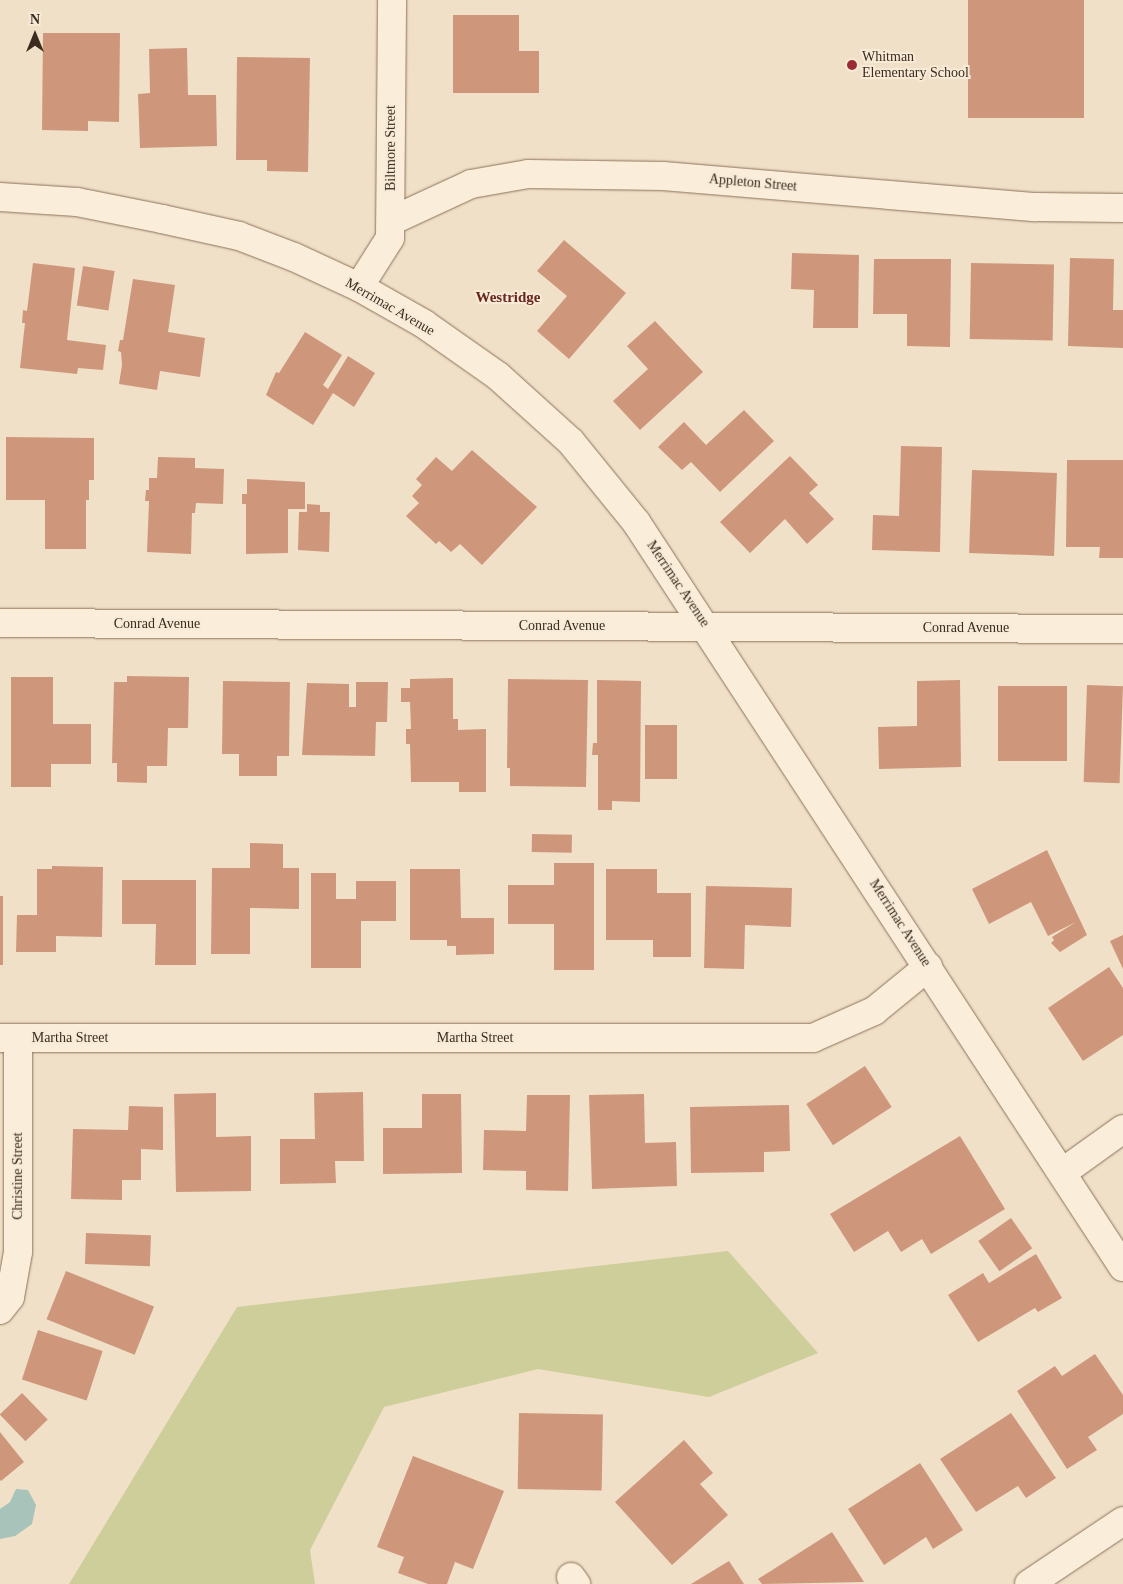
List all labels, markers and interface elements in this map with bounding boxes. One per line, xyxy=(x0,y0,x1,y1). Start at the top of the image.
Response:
north arrow xyxy=(10,10,60,60)
text: N xyxy=(30,12,40,27)
place label: Whitman Elementary School xyxy=(862,49,969,82)
marker: Whitman Elementary School xyxy=(846,59,858,71)
street label: Biltmore Street xyxy=(383,105,399,191)
street label: Appleton Street xyxy=(708,171,798,195)
street label: Merrimac Avenue xyxy=(342,274,438,340)
district label: Westridge xyxy=(476,289,540,307)
street label: Merrimac Avenue xyxy=(643,537,713,631)
street label: Conrad Avenue xyxy=(113,616,201,632)
street label: Conrad Avenue xyxy=(518,618,606,634)
street label: Conrad Avenue xyxy=(922,620,1010,636)
street label: Merrimac Avenue xyxy=(865,876,935,970)
street label: Martha Street xyxy=(32,1030,108,1046)
street label: Martha Street xyxy=(437,1030,513,1046)
street label: Christine Street xyxy=(10,1132,26,1220)

